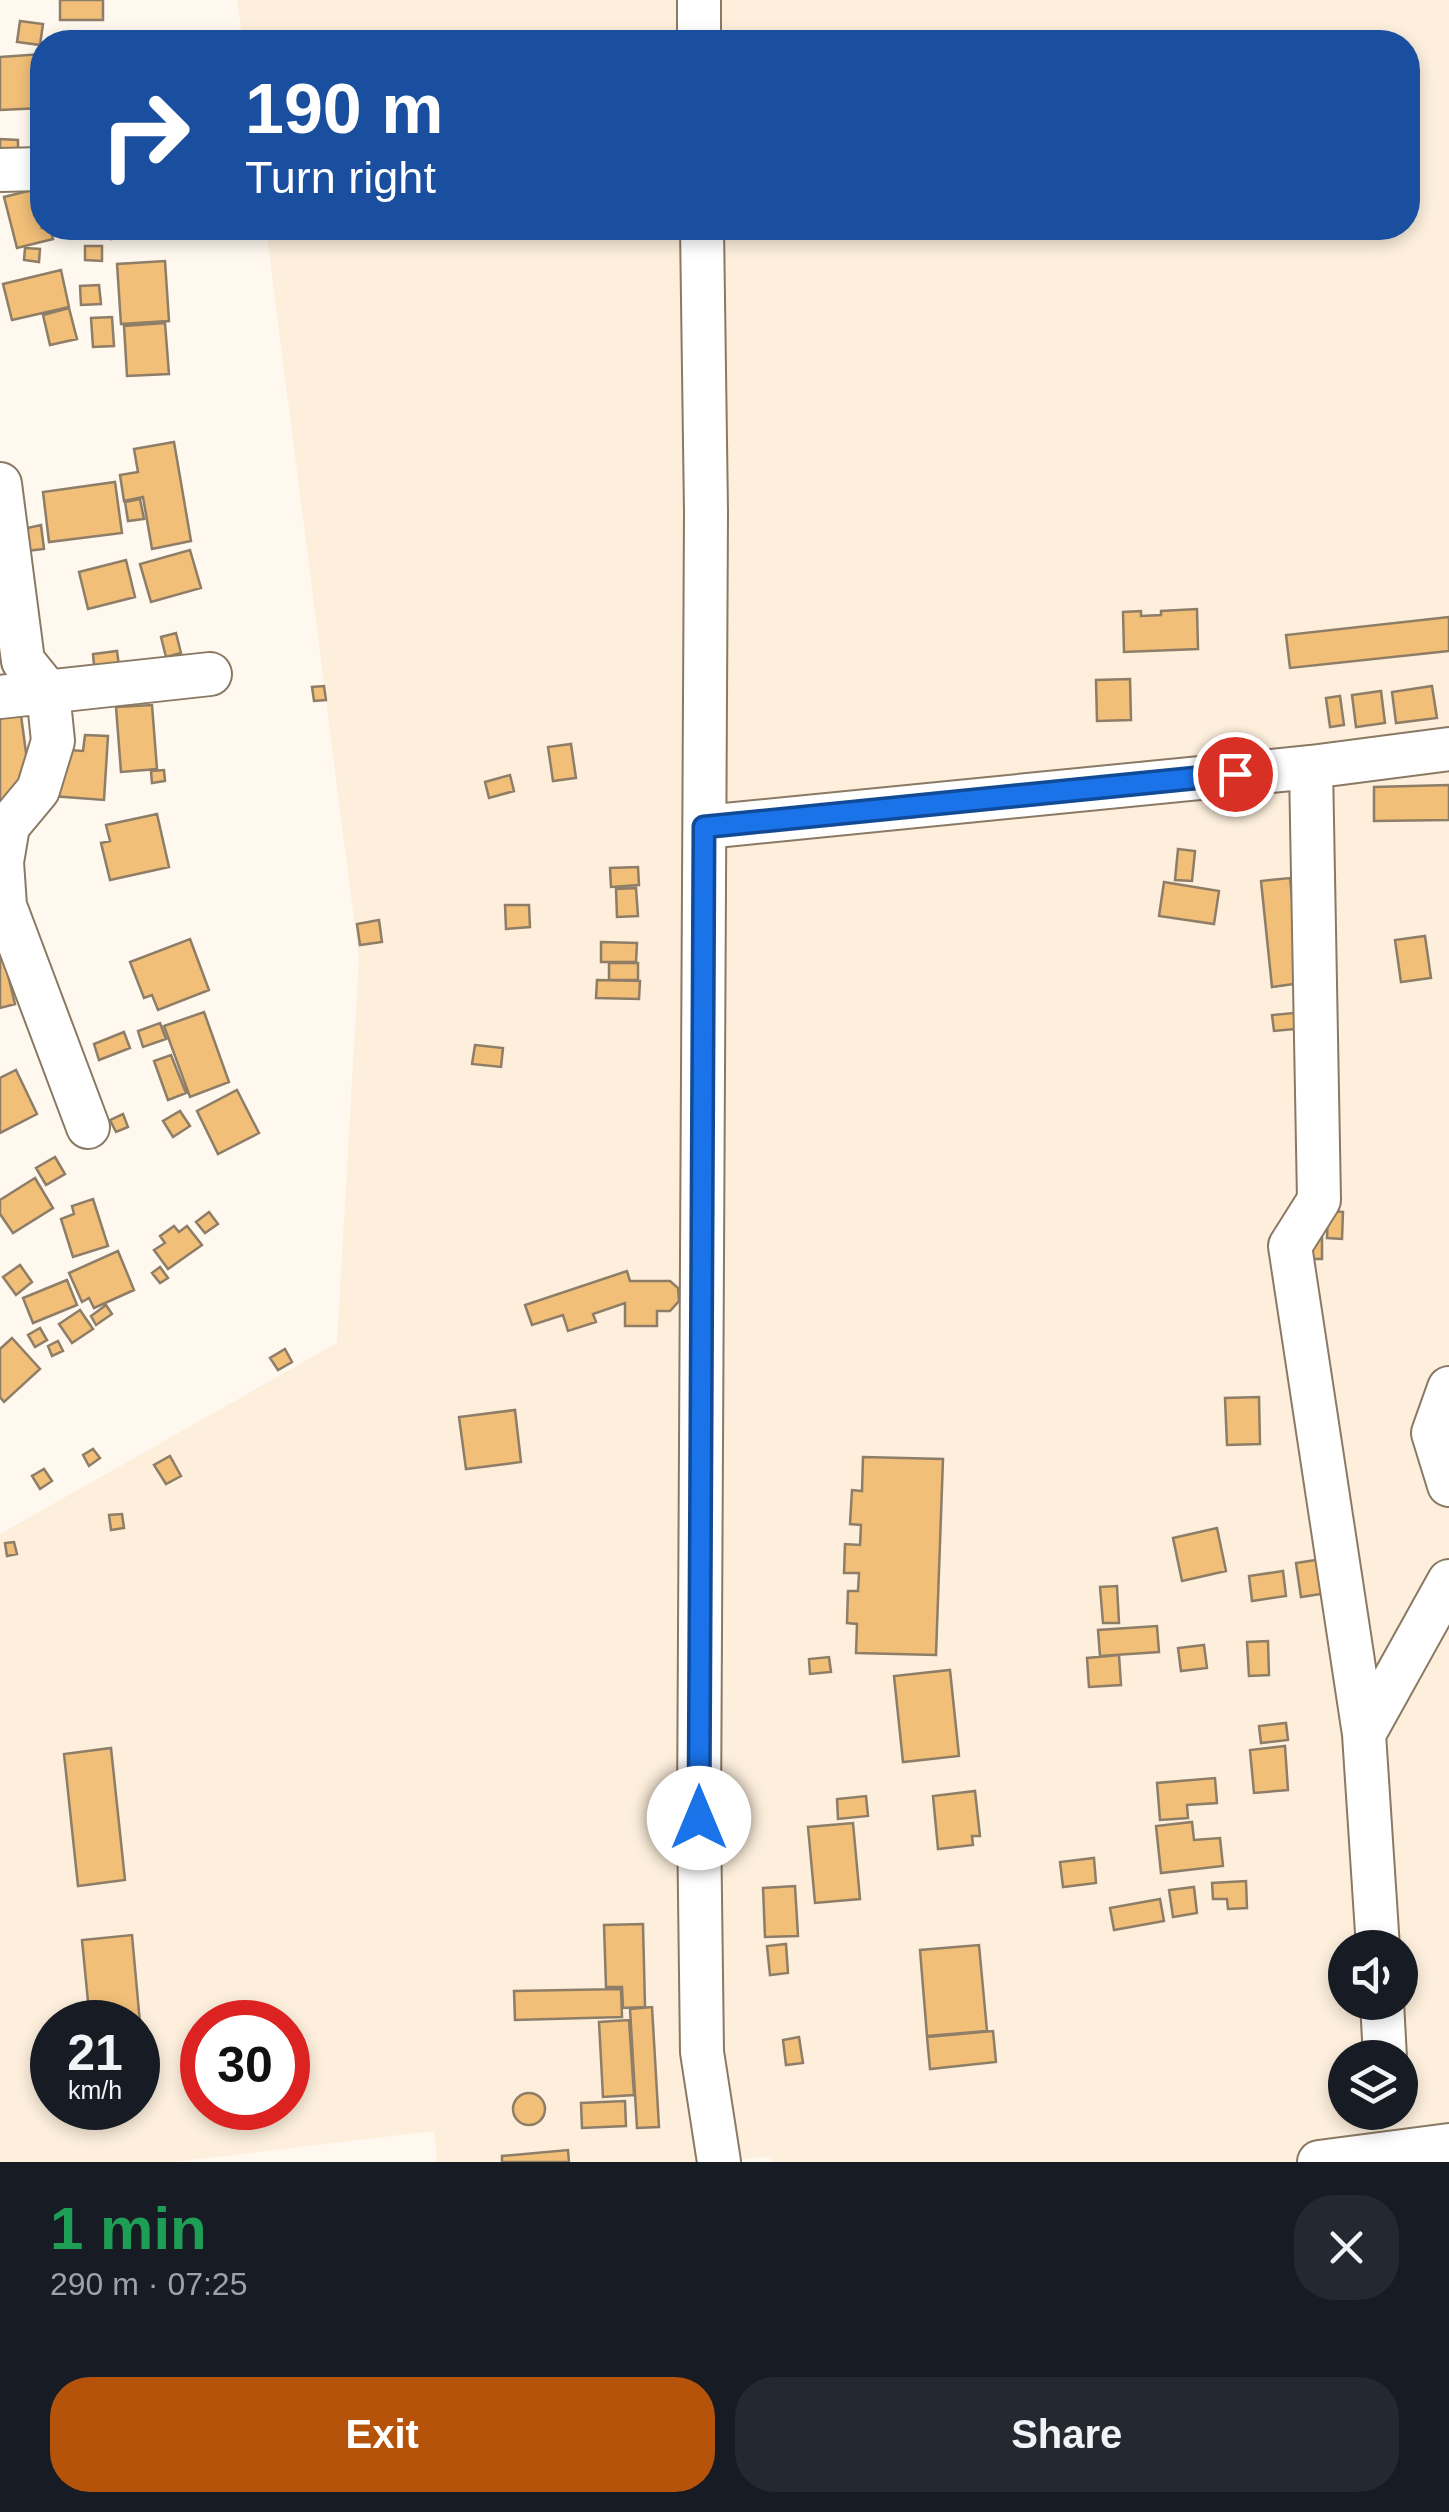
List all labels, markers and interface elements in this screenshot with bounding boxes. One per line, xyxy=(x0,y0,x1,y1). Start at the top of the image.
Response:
icon: right xyxy=(80,70,210,200)
text: 190 m xyxy=(245,70,443,148)
text: Turn right xyxy=(245,152,436,203)
pin xyxy=(1193,732,1278,817)
icon: arrive xyxy=(1208,747,1263,802)
position arrow xyxy=(647,1766,751,1870)
map controls xyxy=(1328,1930,1418,2130)
button: sound xyxy=(1328,1930,1418,2020)
speed limit sign: 30 xyxy=(180,2000,310,2130)
text: 21 xyxy=(67,2025,123,2081)
button: layers xyxy=(1328,2040,1418,2130)
text: km/h xyxy=(68,2076,122,2104)
text: 1 min xyxy=(50,2195,207,2262)
button: close xyxy=(1294,2195,1399,2300)
text: 290 m · 07:25 xyxy=(50,2266,247,2302)
button: Exit xyxy=(50,2377,715,2492)
button: Share xyxy=(735,2377,1399,2492)

